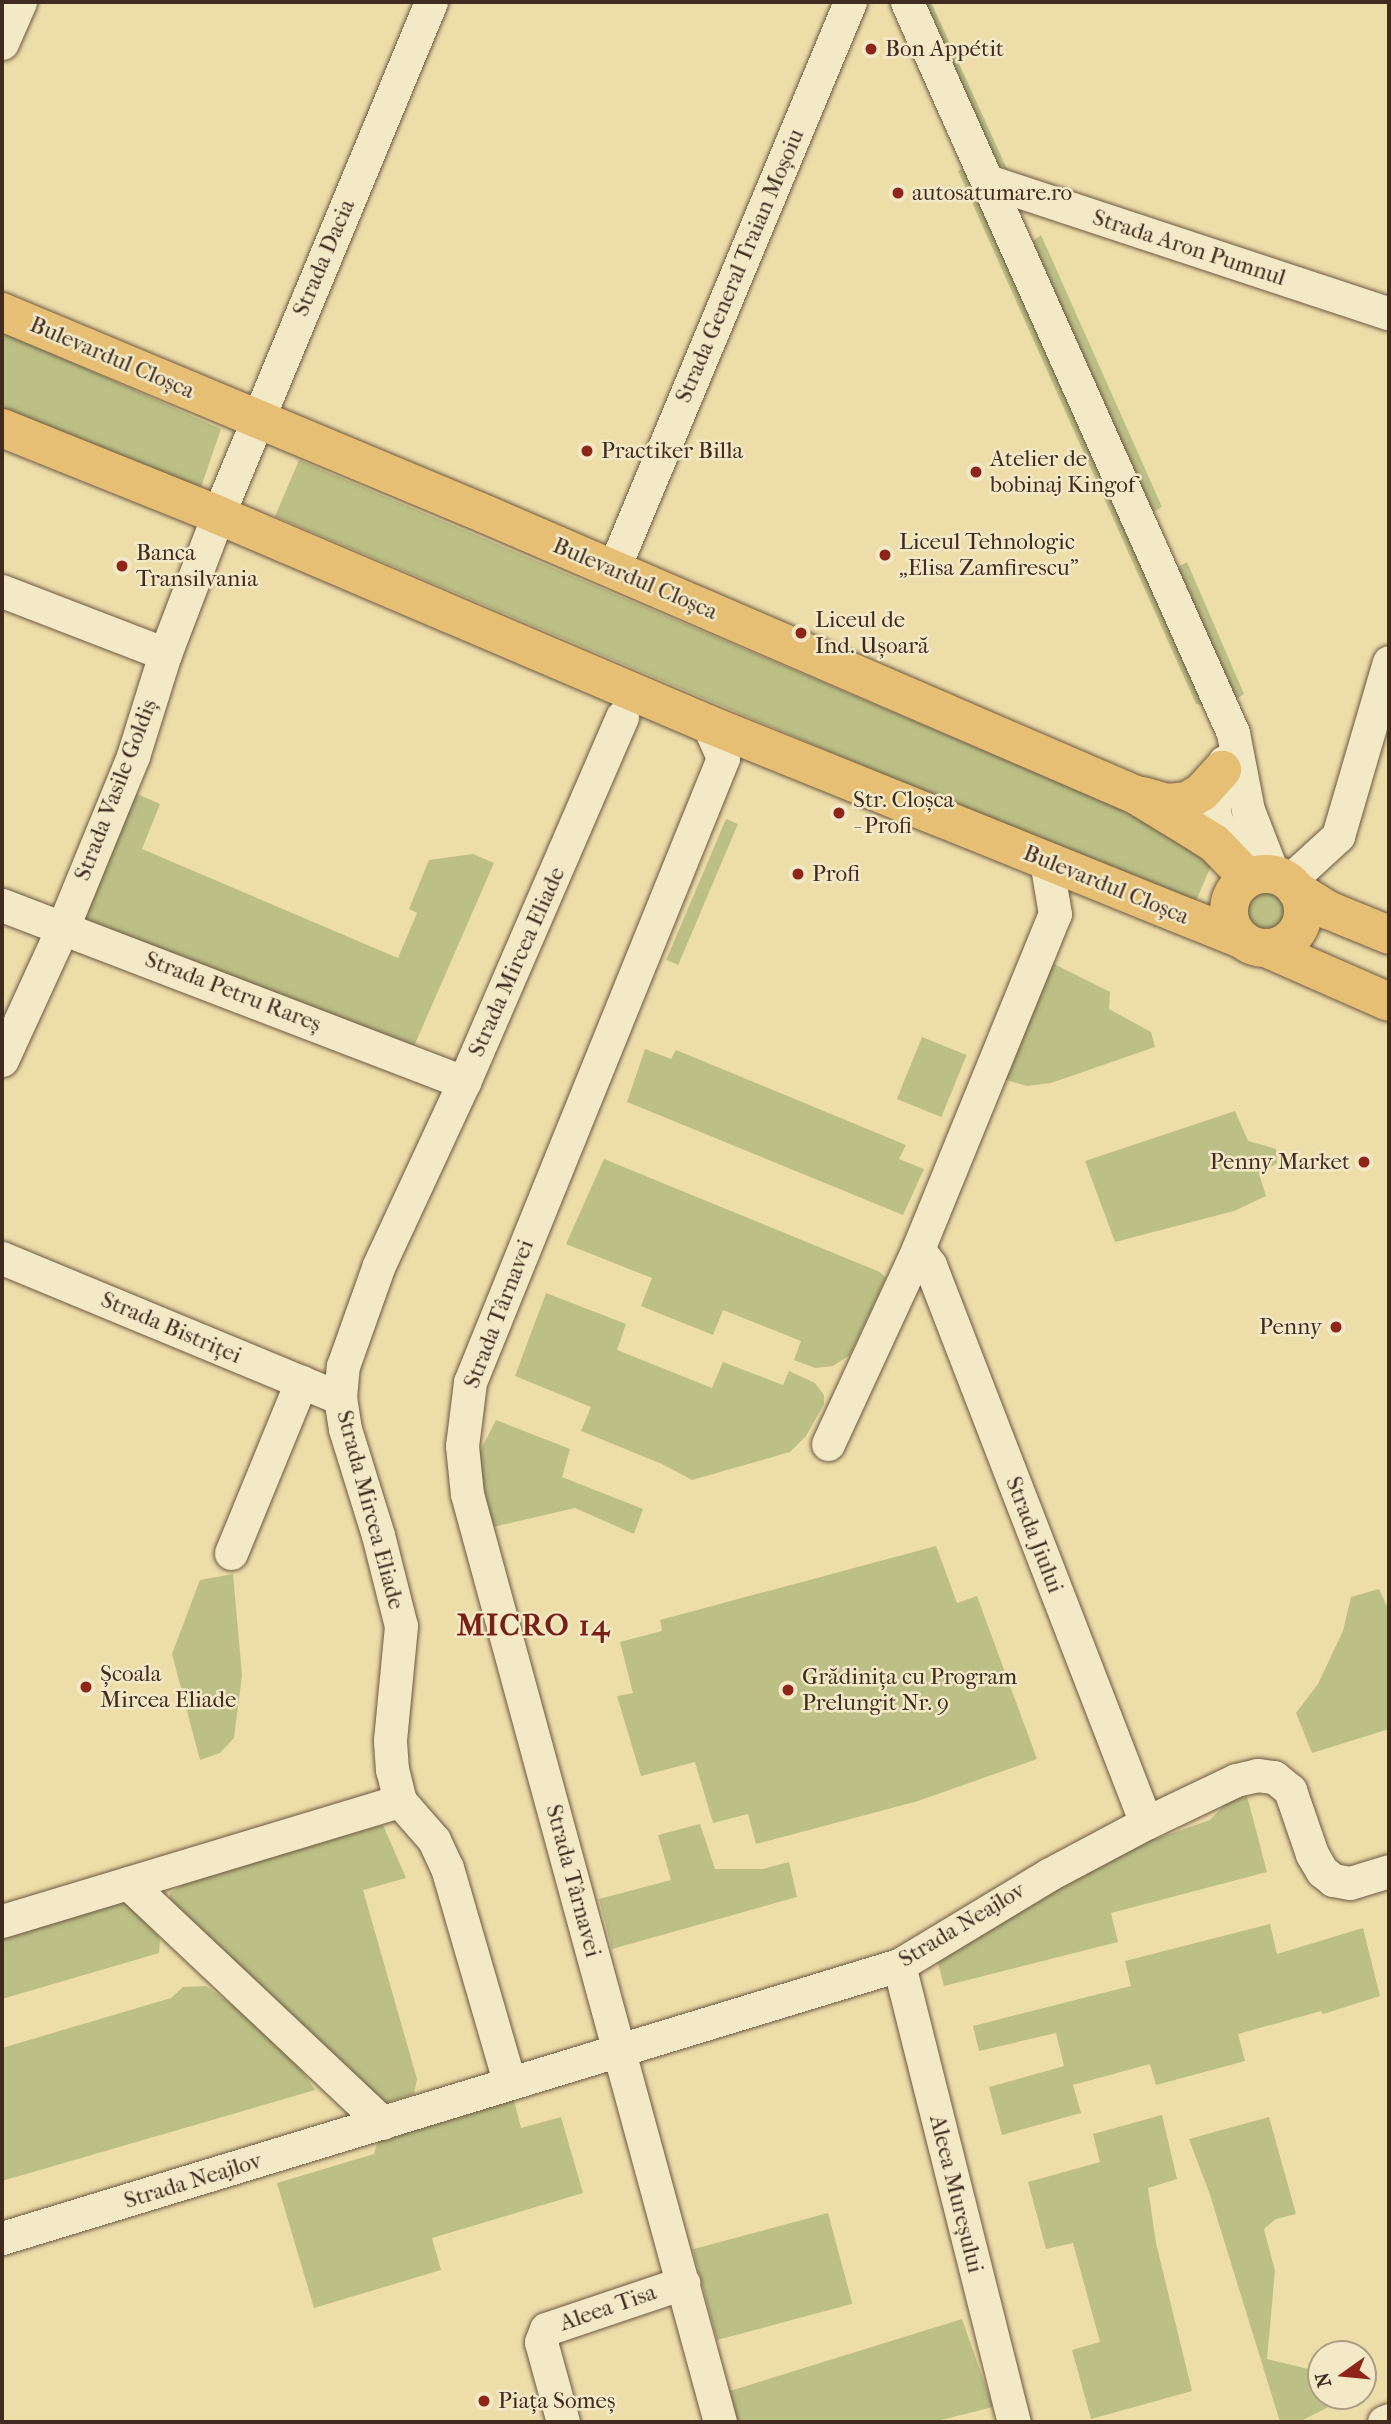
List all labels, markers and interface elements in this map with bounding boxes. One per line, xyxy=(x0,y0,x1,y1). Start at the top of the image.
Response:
place label: Bon Appétit xyxy=(885,35,1004,63)
marker: Bon Appétit xyxy=(863,41,879,57)
street label: Strada General Traian Moșoiu xyxy=(670,125,810,407)
place label: autosatumare.ro xyxy=(912,179,1072,207)
marker: autosatumare.ro xyxy=(890,185,906,201)
street label: Strada Dacia xyxy=(287,195,361,321)
street label: Strada Aron Pumnul xyxy=(1089,204,1289,292)
street label: Bulevardul Cloșca xyxy=(26,311,198,405)
place label: Practiker Billa xyxy=(601,437,743,465)
marker: Practiker Billa xyxy=(579,443,595,459)
place label: Atelier de bobinaj Kingof xyxy=(990,445,1135,499)
marker: Atelier de bobinaj Kingof xyxy=(968,464,984,480)
place label: Liceul Tehnologic „Elisa Zamfirescu” xyxy=(899,528,1079,582)
street label: Bulevardul Cloșca xyxy=(549,532,721,626)
place label: Banca Transilvania xyxy=(136,539,258,593)
marker: Liceul Tehnologic „Elisa Zamfirescu” xyxy=(877,547,893,563)
marker: Banca Transilvania xyxy=(114,558,130,574)
place label: Liceul de Ind. Ușoară xyxy=(815,606,929,660)
marker: Liceul de Ind. Ușoară xyxy=(793,625,809,641)
street label: Strada Vasile Goldiș xyxy=(69,695,163,885)
place label: Str. Cloșca - Profi xyxy=(853,786,954,840)
marker: Str. Cloșca - Profi xyxy=(831,805,847,821)
street label: Bulevardul Cloșca xyxy=(1019,839,1193,931)
place label: Profi xyxy=(812,860,860,888)
street label: Strada Mircea Eliade xyxy=(463,863,571,1061)
marker: Profi xyxy=(790,866,806,882)
street label: Strada Petru Rareș xyxy=(141,946,325,1038)
place label: Penny Market xyxy=(1210,1148,1350,1176)
marker: Penny Market xyxy=(1356,1154,1372,1170)
street label: Strada Târnavei xyxy=(458,1236,540,1392)
street label: Strada Bistriței xyxy=(97,1286,245,1370)
place label: Penny xyxy=(1259,1313,1322,1341)
marker: Penny xyxy=(1328,1319,1344,1335)
street label: Strada Mircea Eliade xyxy=(330,1407,410,1613)
street label: Strada Jiului xyxy=(999,1473,1069,1597)
district label: MICRO 14 xyxy=(458,1608,610,1644)
place label: Școala Mircea Eliade xyxy=(100,1660,236,1714)
place label: Grădinița cu Program Prelungit Nr. 9 xyxy=(802,1663,1017,1717)
marker: Școala Mircea Eliade xyxy=(78,1679,94,1695)
marker: Grădinița cu Program Prelungit Nr. 9 xyxy=(780,1682,796,1698)
street label: Strada Târnavei xyxy=(539,1802,607,1960)
street label: Strada Neajlov xyxy=(894,1877,1030,1973)
street label: Aleea Mureșului xyxy=(923,2112,989,2276)
street label: Strada Neajlov xyxy=(121,2147,265,2215)
street label: Aleea Tisa xyxy=(556,2279,660,2337)
north arrow xyxy=(1307,2340,1377,2410)
text: N xyxy=(1311,2370,1336,2390)
place label: Piața Someș xyxy=(498,2387,615,2415)
marker: Piața Someș xyxy=(476,2393,492,2409)

